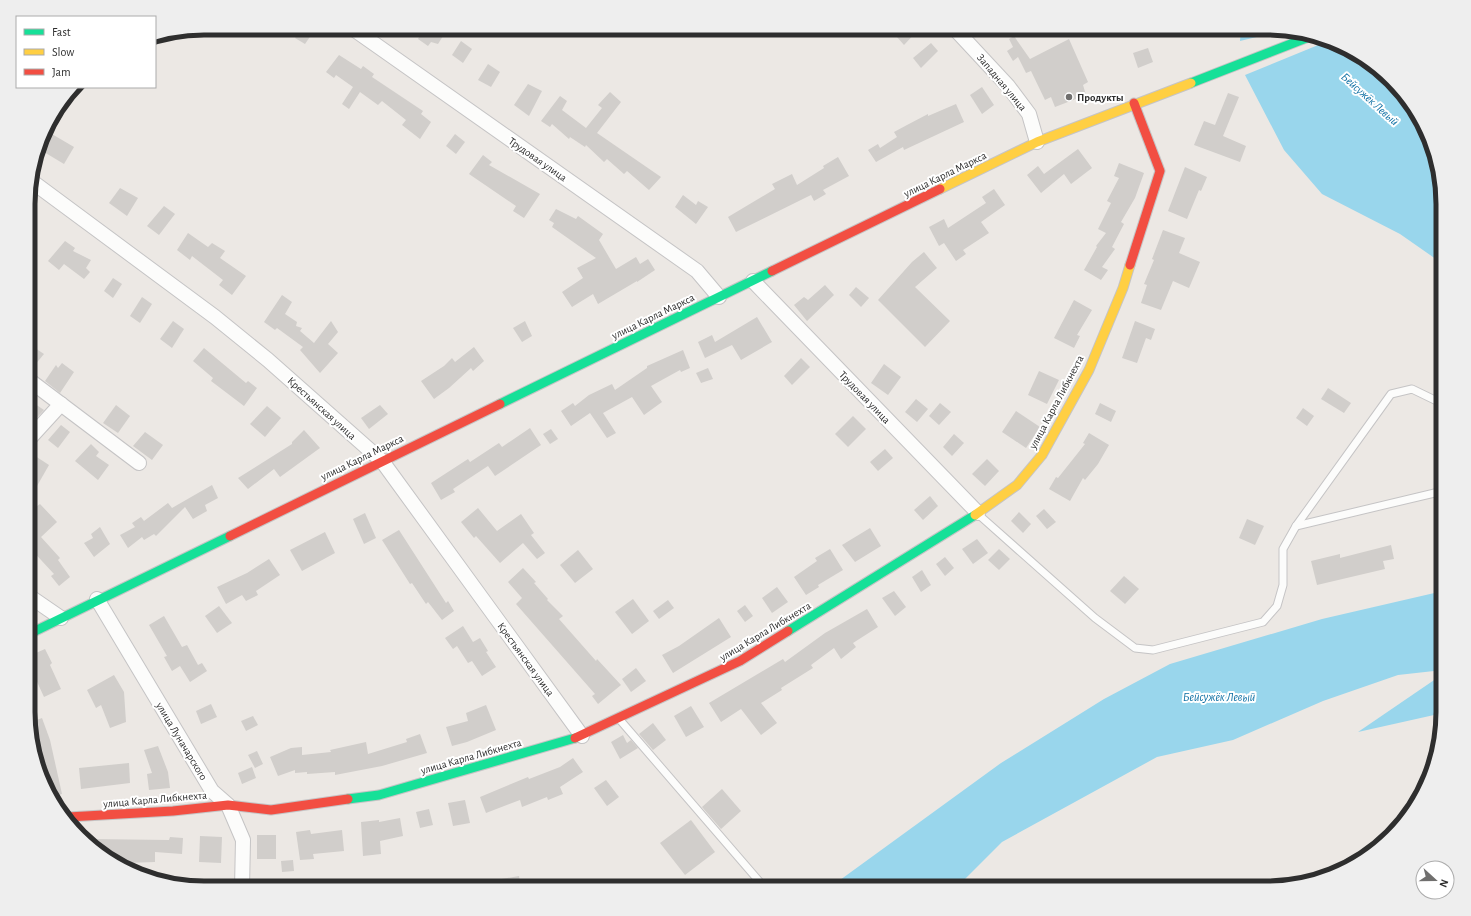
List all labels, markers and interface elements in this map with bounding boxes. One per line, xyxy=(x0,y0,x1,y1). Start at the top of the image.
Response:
legend xyxy=(16,16,156,88)
text: Fast xyxy=(52,26,71,38)
text: Slow xyxy=(52,46,74,58)
street label: Западная улица xyxy=(975,52,1029,113)
text: Jam xyxy=(52,66,71,78)
water label: Бейсужёк Левый xyxy=(1339,70,1401,128)
marker: Продукты xyxy=(1064,92,1074,102)
place label: Продукты xyxy=(1077,92,1123,103)
street label: Трудовая улица xyxy=(507,135,569,183)
street label: улица Карла Маркса xyxy=(901,150,988,200)
street label: улица Карла Маркса xyxy=(609,292,696,342)
street label: улица Карла Либкнехта xyxy=(1027,354,1086,452)
street label: Трудовая улица xyxy=(837,369,892,426)
street label: Крестьянская улица xyxy=(285,375,358,442)
street label: улица Карла Маркса xyxy=(318,433,405,483)
street label: улица Карла Либкнехта xyxy=(717,600,813,663)
street label: Крестьянская улица xyxy=(495,620,556,698)
water label: Бейсужёк Левый xyxy=(1183,691,1255,703)
street label: улица Луначарского xyxy=(153,699,209,782)
street label: улица Карла Либкнехта xyxy=(419,737,523,776)
street label: улица Карла Либкнехта xyxy=(102,789,207,810)
north arrow xyxy=(1415,860,1455,900)
text: N xyxy=(1437,878,1450,889)

